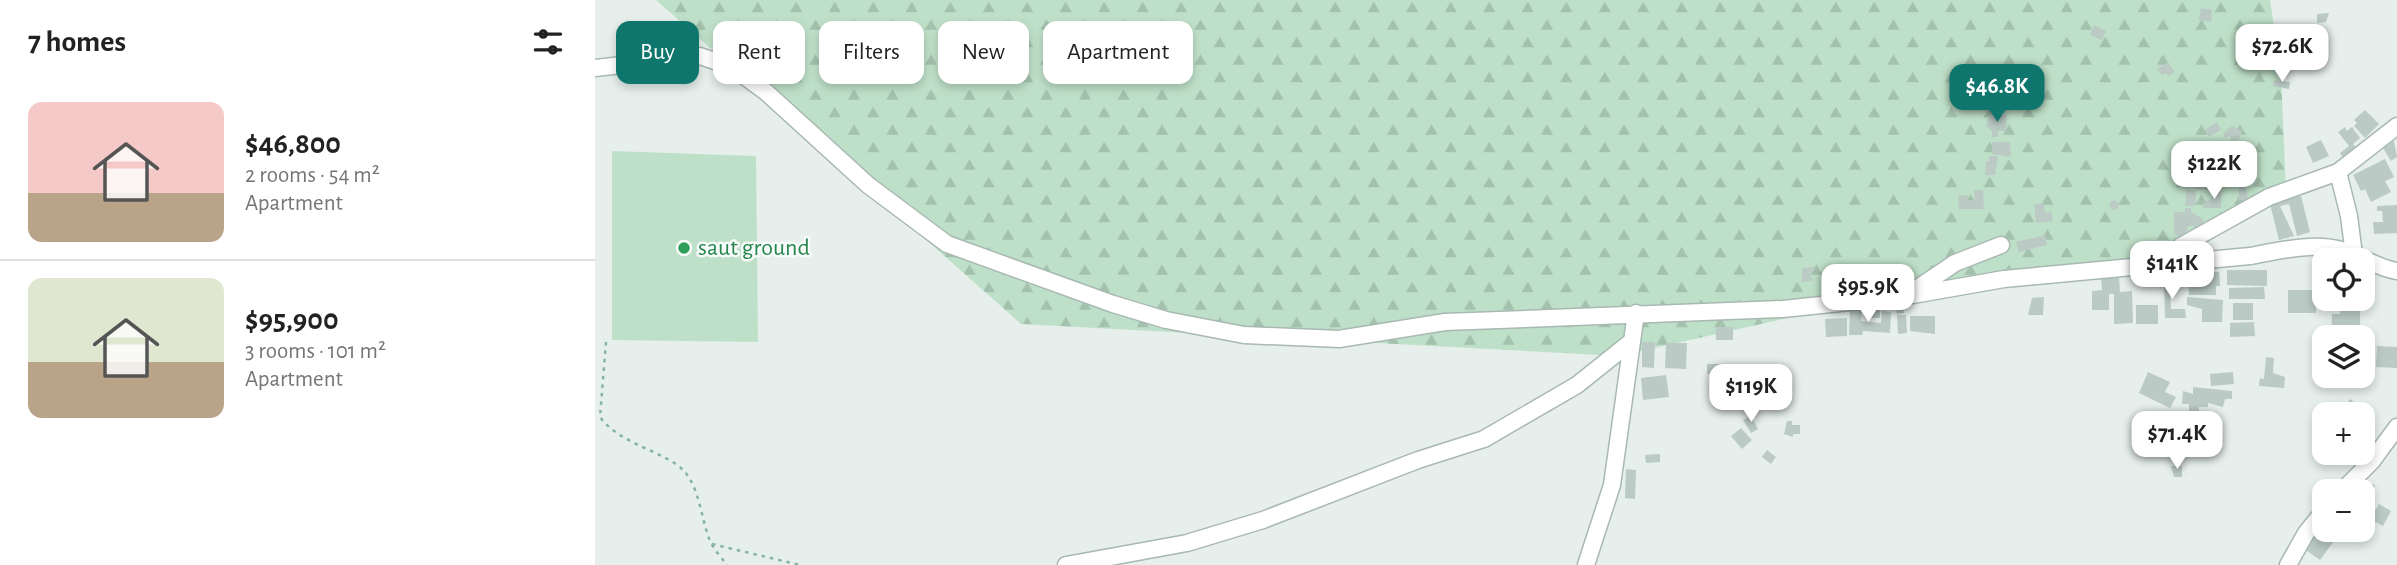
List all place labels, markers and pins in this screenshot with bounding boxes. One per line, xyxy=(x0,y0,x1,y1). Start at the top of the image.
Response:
pin: $72.6K xyxy=(2225,24,2339,84)
pin: $46.8K xyxy=(1940,64,2054,124)
pin: $122K xyxy=(2165,142,2263,201)
place label: saut ground xyxy=(698,236,810,260)
marker: saut ground xyxy=(676,240,692,256)
pin: $141K xyxy=(2123,242,2221,301)
pin: $95.9K xyxy=(1811,264,1925,324)
pin: $119K xyxy=(1702,364,1800,424)
pin: $71.4K xyxy=(2120,412,2234,471)

